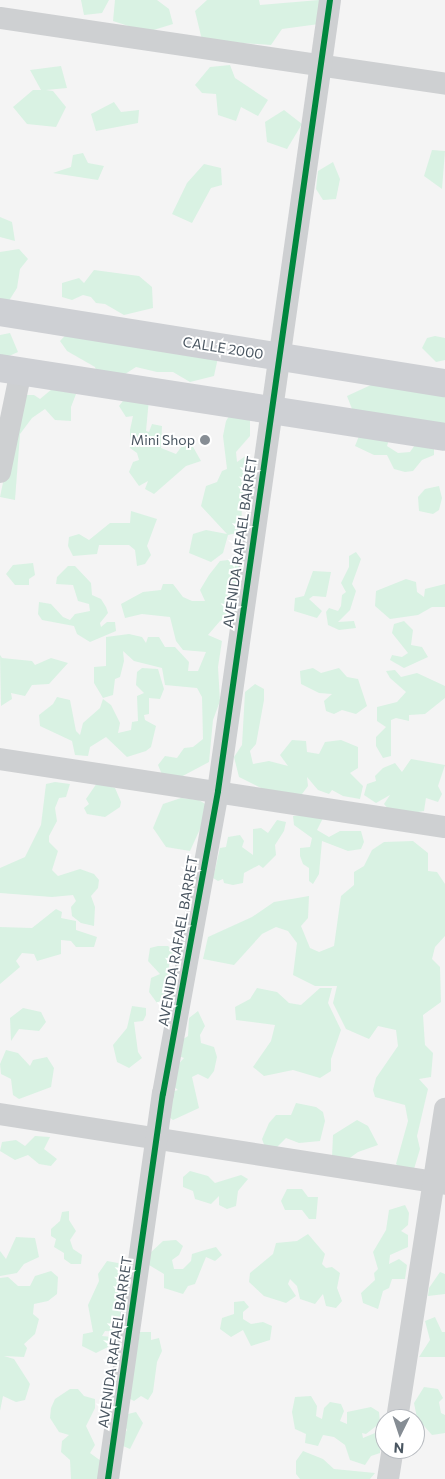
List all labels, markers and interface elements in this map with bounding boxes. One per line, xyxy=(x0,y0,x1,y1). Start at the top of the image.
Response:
street label: CALLE 2000 xyxy=(181,333,265,363)
place label: Mini Shop xyxy=(131,432,195,448)
marker: Mini Shop xyxy=(199,434,211,446)
street label: AVENIDA RAFAEL BARRET xyxy=(220,455,260,629)
street label: AVENIDA RAFAEL BARRET xyxy=(155,854,201,1028)
street label: AVENIDA RAFAEL BARRET xyxy=(95,1255,135,1429)
north arrow xyxy=(375,1409,425,1459)
text: N xyxy=(393,1440,405,1457)

